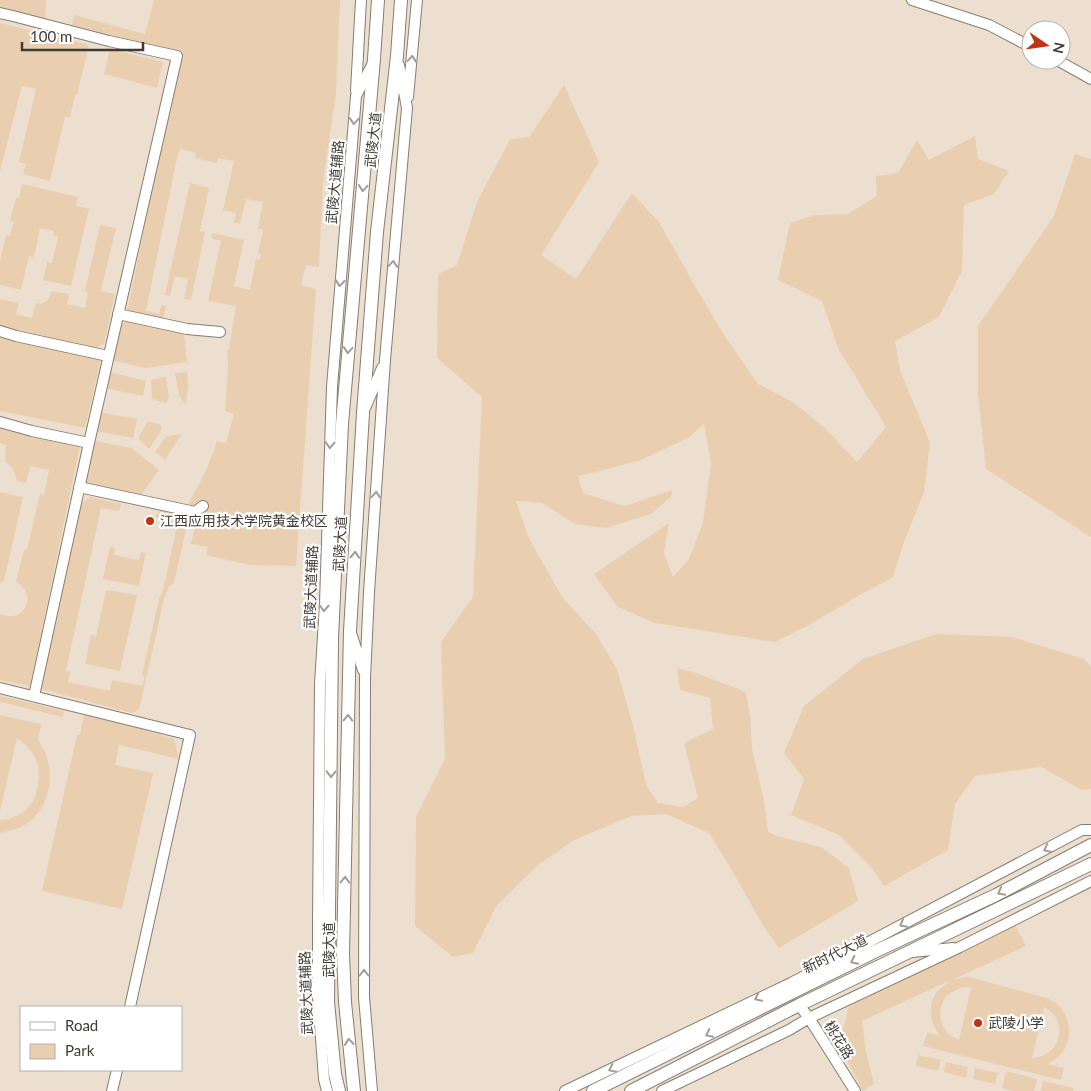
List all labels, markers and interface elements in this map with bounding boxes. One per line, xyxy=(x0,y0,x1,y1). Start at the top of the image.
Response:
scale bar xyxy=(22,20,144,52)
north arrow xyxy=(1021,20,1071,70)
text: 100 m xyxy=(30,27,72,45)
text: N xyxy=(1050,41,1069,55)
one-way arrow xyxy=(406,55,417,63)
street label: 武陵大道 xyxy=(361,111,384,169)
one-way arrow xyxy=(349,117,360,125)
street label: 武陵大道辅路 xyxy=(322,139,347,225)
one-way arrow xyxy=(358,184,369,192)
one-way arrow xyxy=(388,259,399,267)
one-way arrow xyxy=(335,279,346,287)
one-way arrow xyxy=(343,346,354,354)
one-way arrow xyxy=(325,442,335,449)
one-way arrow xyxy=(370,491,381,499)
place label: 江西应用技术学院黄金校区 xyxy=(160,512,328,529)
marker: 江西应用技术学院黄金校区 xyxy=(144,515,156,527)
street label: 武陵大道 xyxy=(330,516,349,572)
street label: 武陵大道辅路 xyxy=(301,545,320,629)
one-way arrow xyxy=(349,551,360,559)
one-way arrow xyxy=(319,604,330,612)
one-way arrow xyxy=(343,714,354,722)
one-way arrow xyxy=(326,771,336,779)
one-way arrow xyxy=(1043,843,1052,853)
one-way arrow xyxy=(340,876,350,884)
one-way arrow xyxy=(997,886,1006,896)
one-way arrow xyxy=(899,918,908,928)
street label: 武陵大道 xyxy=(320,922,337,978)
street label: 新时代大道 xyxy=(800,931,870,977)
street label: 武陵大道辅路 xyxy=(296,951,315,1035)
one-way arrow xyxy=(850,955,859,965)
one-way arrow xyxy=(359,968,369,976)
one-way arrow xyxy=(754,992,763,1003)
legend xyxy=(20,1006,182,1071)
place label: 武陵小学 xyxy=(988,1014,1044,1031)
text: Road xyxy=(65,1016,98,1034)
street label: 桃花路 xyxy=(821,1017,858,1062)
marker: 武陵小学 xyxy=(972,1017,984,1029)
one-way arrow xyxy=(705,1028,714,1038)
one-way arrow xyxy=(344,1038,355,1046)
text: Park xyxy=(65,1041,95,1059)
one-way arrow xyxy=(608,1062,617,1073)

